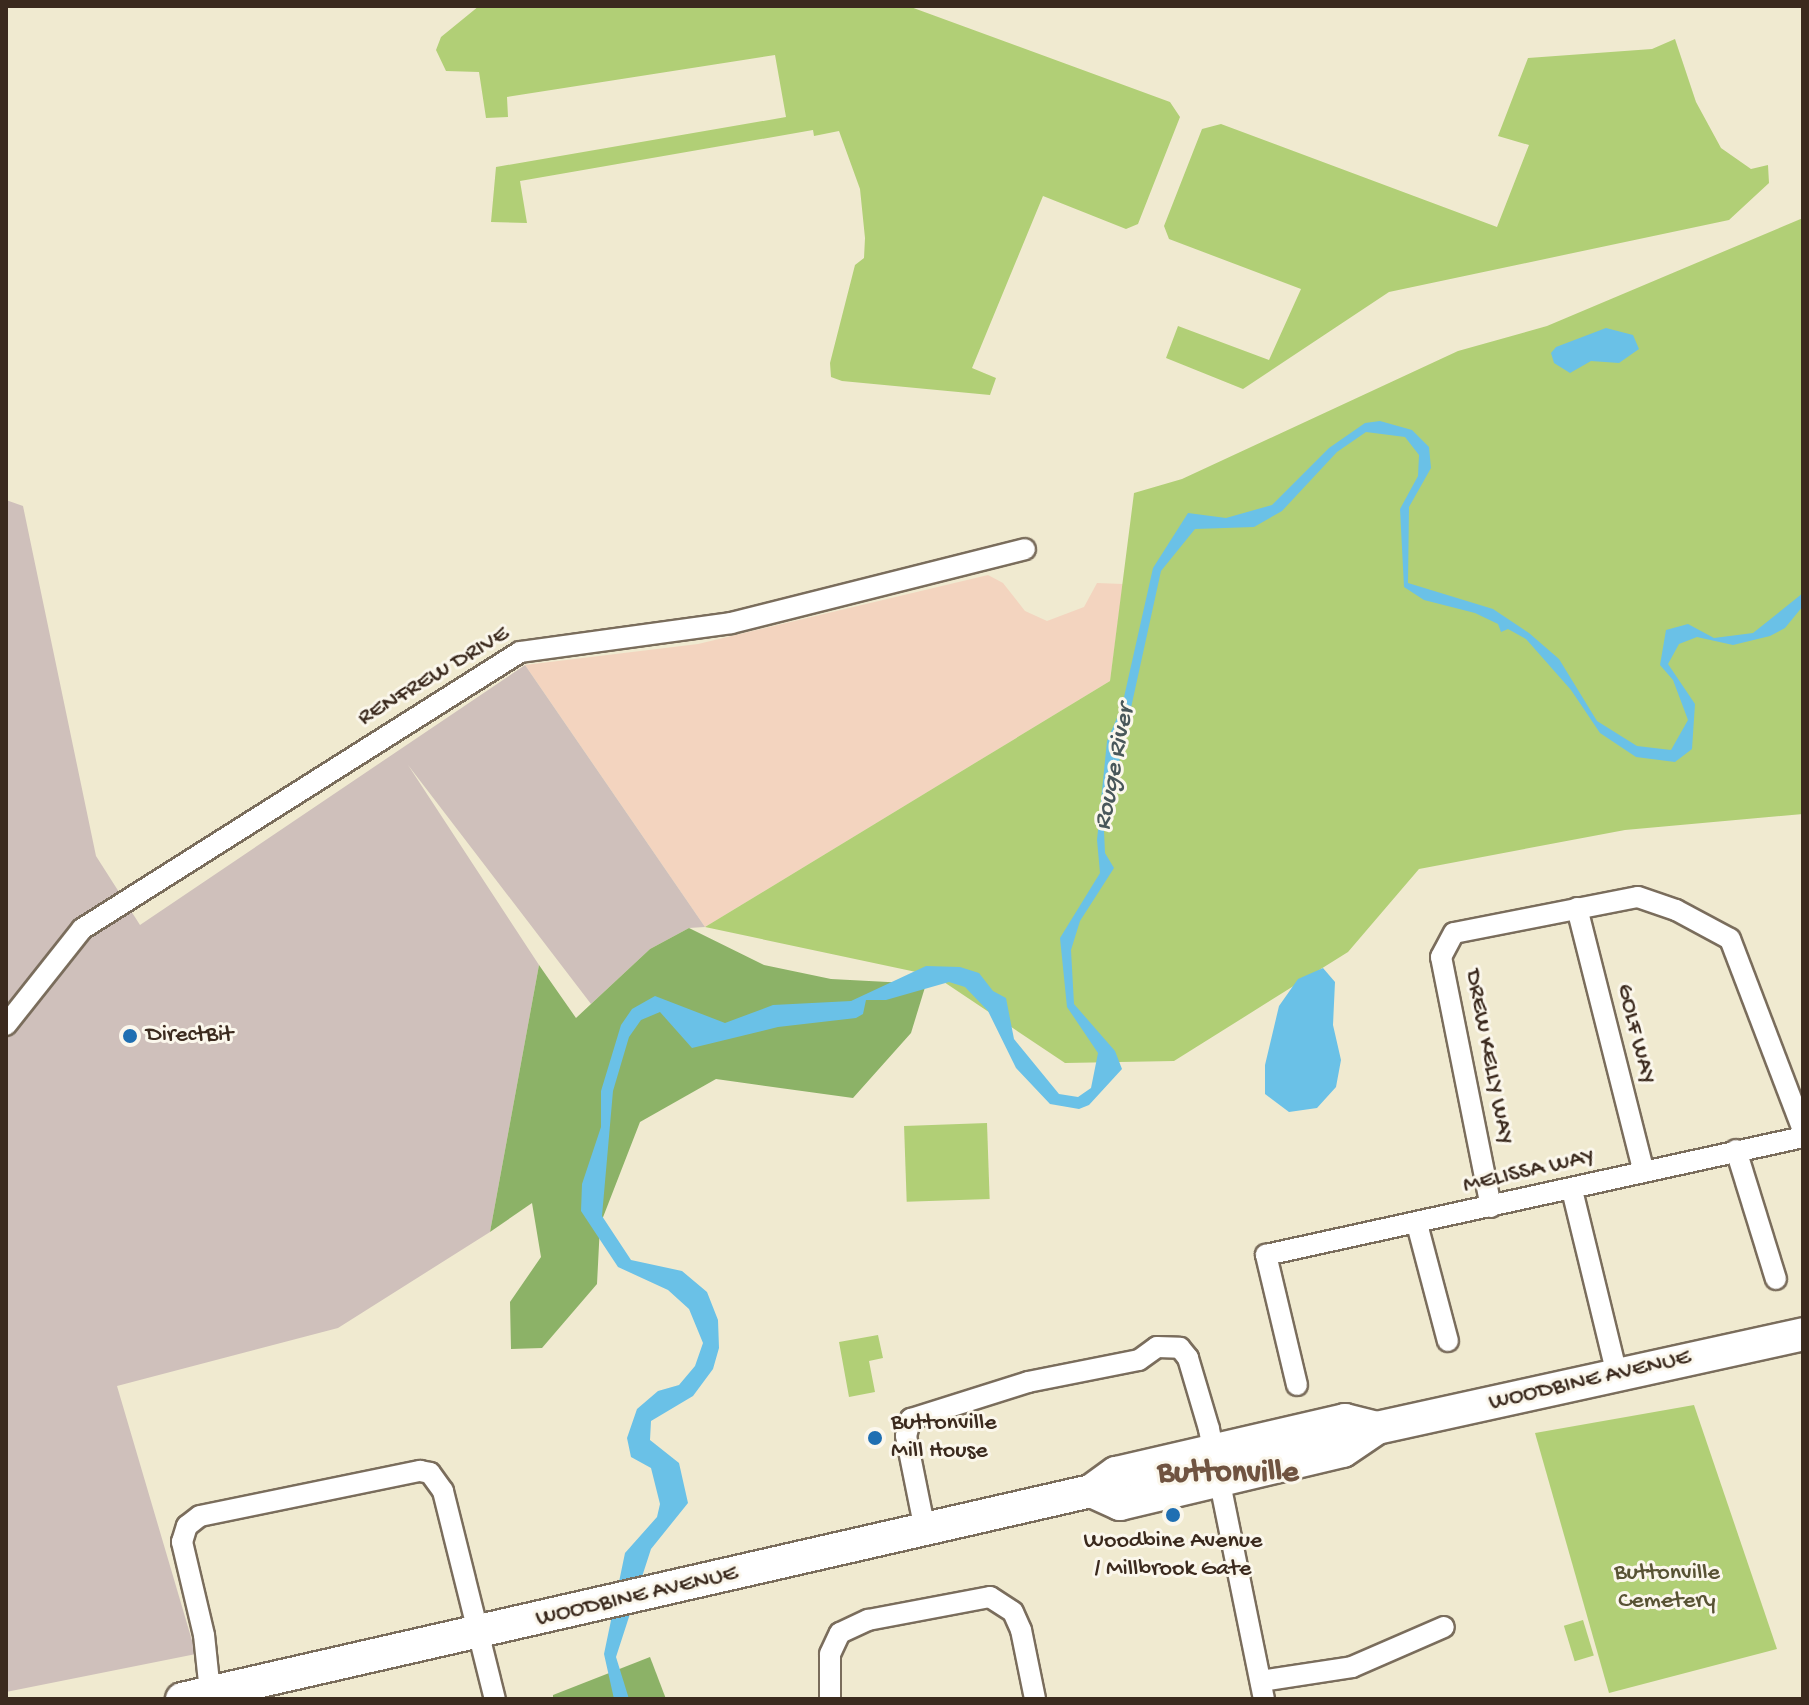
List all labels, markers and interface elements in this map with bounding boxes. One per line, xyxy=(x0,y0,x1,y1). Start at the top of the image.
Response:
street label: RENFREW DRIVE xyxy=(353,621,515,733)
water label: Rouge River xyxy=(1089,703,1143,833)
street label: DREW KELLY WAY xyxy=(1457,967,1519,1147)
street label: GOLF WAY xyxy=(1609,981,1661,1087)
place label: DirectBit xyxy=(146,1022,233,1050)
marker: DirectBit xyxy=(121,1027,139,1045)
street label: MELISSA WAY xyxy=(1460,1143,1598,1201)
street label: WOODBINE AVENUE xyxy=(1486,1344,1694,1418)
place label: Buttonville Mill House xyxy=(891,1410,997,1466)
marker: Buttonville Mill House xyxy=(866,1429,884,1447)
district label: Buttonville xyxy=(1158,1455,1298,1493)
marker: Woodbine Avenue / Millbrook Gate xyxy=(1164,1506,1182,1524)
place label: Woodbine Avenue / Millbrook Gate xyxy=(1084,1528,1262,1584)
street label: WOODBINE AVENUE xyxy=(533,1560,741,1634)
park label: Buttonville Cemetery xyxy=(1614,1560,1720,1616)

